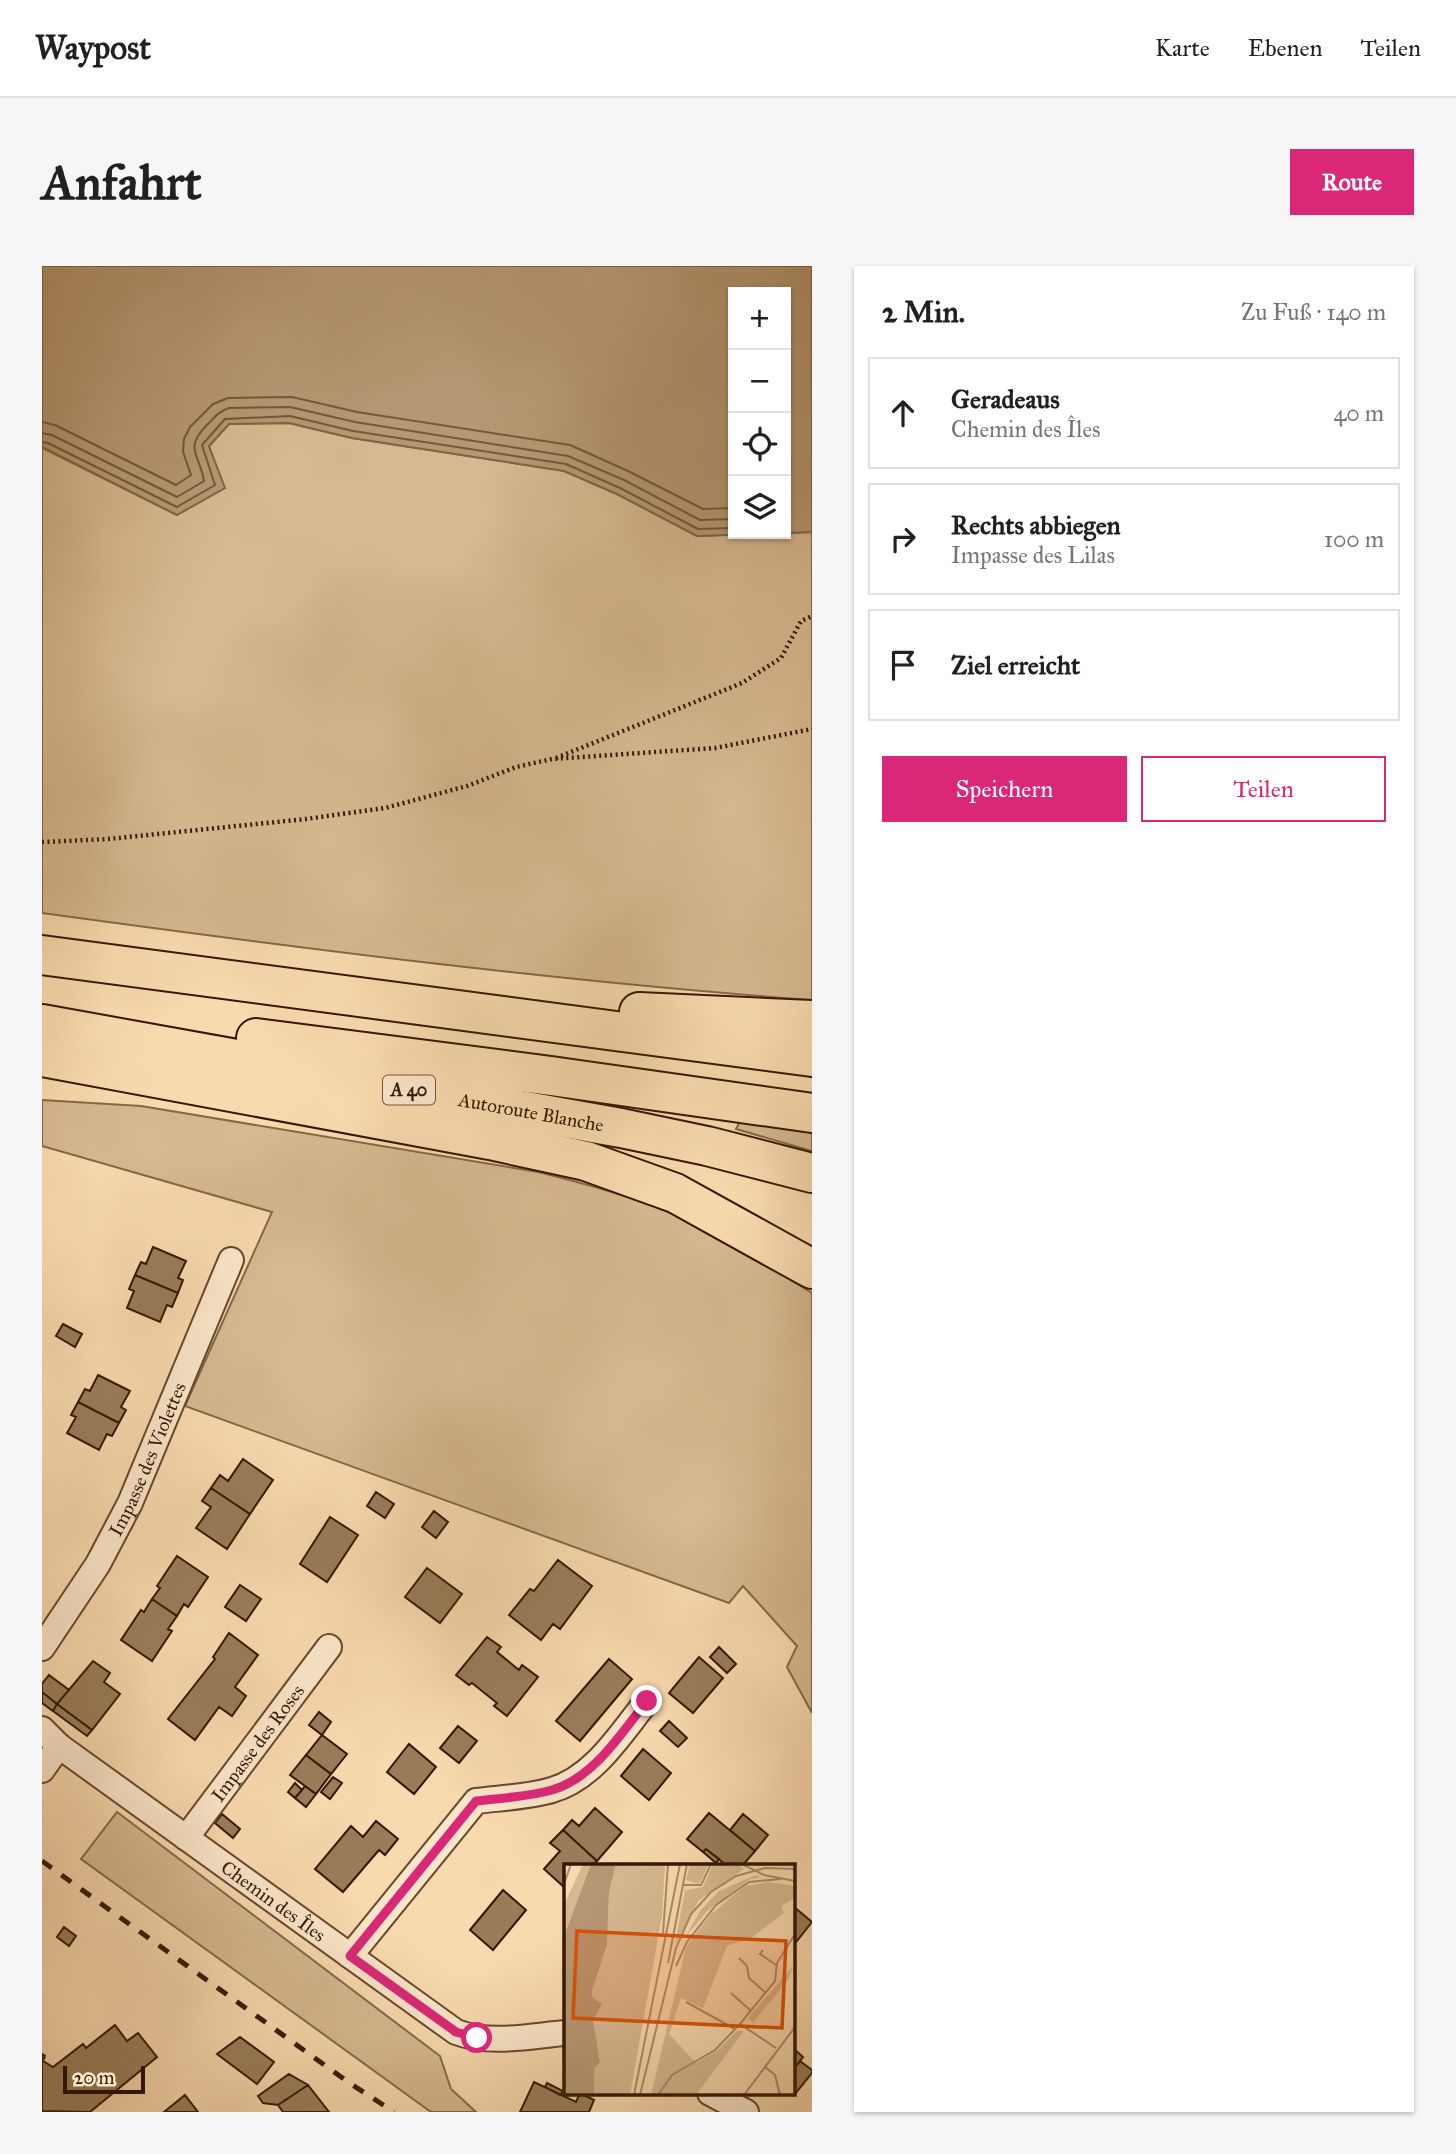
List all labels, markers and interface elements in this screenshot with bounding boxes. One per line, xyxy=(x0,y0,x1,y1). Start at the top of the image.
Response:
text: Waypost xyxy=(35,28,151,68)
text: Karte xyxy=(1155,33,1210,63)
text: Ebenen xyxy=(1248,33,1323,63)
text: Teilen xyxy=(1361,33,1421,63)
button: Route xyxy=(1290,149,1414,215)
text: Anfahrt xyxy=(42,153,202,212)
map controls xyxy=(728,287,791,539)
button: + xyxy=(728,287,791,350)
text: 2 Min. xyxy=(882,294,965,330)
text: Zu Fuß · 140 m xyxy=(1241,298,1386,326)
button: − xyxy=(728,350,791,413)
text: Geradeaus xyxy=(951,383,1060,415)
icon: ahead xyxy=(884,394,922,432)
text: 40 m xyxy=(1334,399,1384,427)
button: locate xyxy=(728,413,791,476)
text: Chemin des Îles xyxy=(951,415,1100,443)
button: layers xyxy=(728,476,791,539)
text: Rechts abbiegen xyxy=(951,509,1121,541)
icon: right xyxy=(884,520,922,558)
text: 100 m xyxy=(1324,525,1384,553)
text: Impasse des Lilas xyxy=(951,541,1115,569)
icon: arrive xyxy=(884,646,922,684)
text: Ziel erreicht xyxy=(951,649,1080,681)
button: Speichern xyxy=(882,756,1127,822)
button: Teilen xyxy=(1141,756,1386,822)
road number: A 40 xyxy=(383,1076,435,1104)
street label: Autoroute Blanche xyxy=(456,1088,606,1137)
street label: Impasse des Violettes xyxy=(104,1379,191,1540)
street label: Impasse des Roses xyxy=(206,1680,309,1806)
route end xyxy=(631,1685,662,1716)
street label: Chemin des Îles xyxy=(217,1856,330,1947)
inset map xyxy=(564,1864,794,2094)
route start xyxy=(461,2022,492,2053)
scale bar xyxy=(63,2063,145,2095)
text: 20 m xyxy=(74,2066,115,2089)

